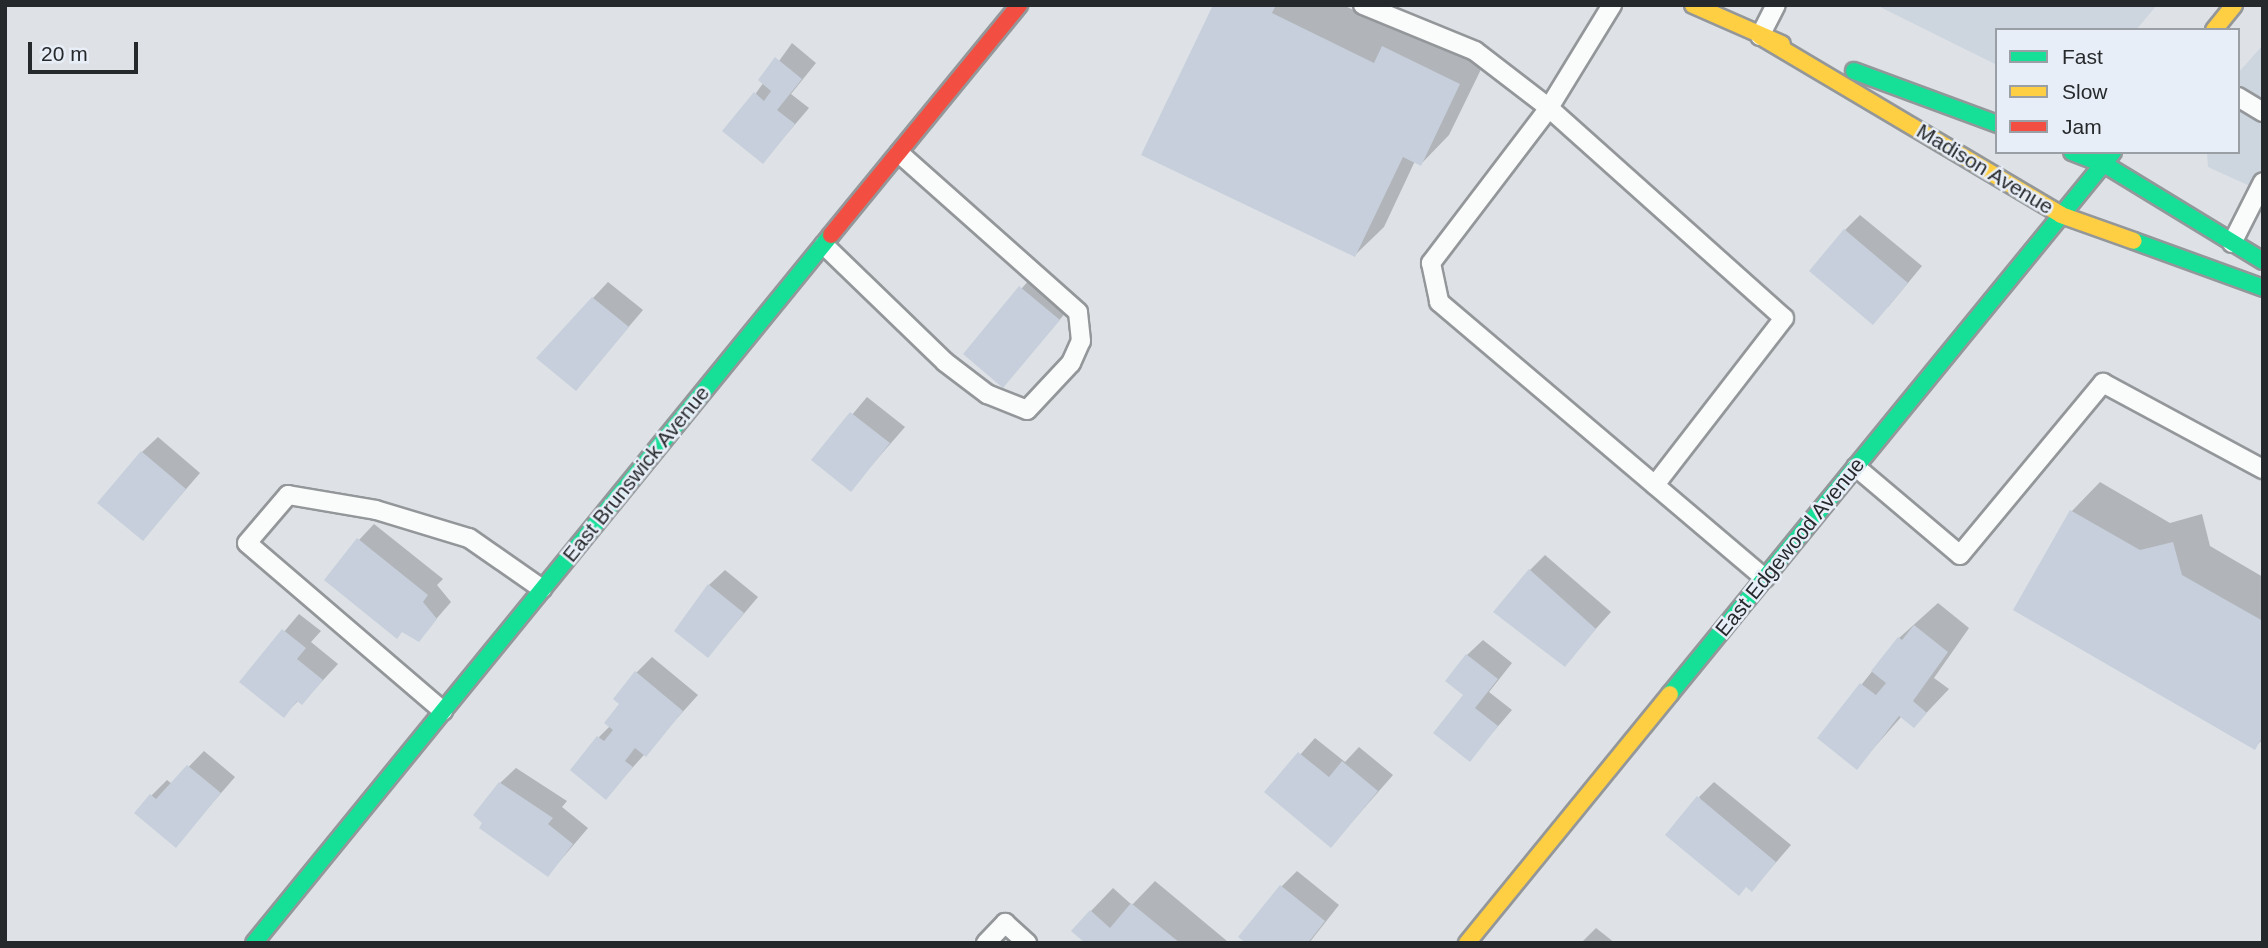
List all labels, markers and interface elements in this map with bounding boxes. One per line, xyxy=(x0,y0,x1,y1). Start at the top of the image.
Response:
scale bar xyxy=(32,28,142,72)
legend xyxy=(1995,28,2240,154)
text: 20 m xyxy=(41,42,88,65)
text: Fast xyxy=(2062,45,2103,68)
text: Slow xyxy=(2062,80,2108,103)
text: Jam xyxy=(2062,115,2102,138)
street label: Madison Avenue xyxy=(1912,118,2058,220)
street label: East Brunswick Avenue xyxy=(557,380,715,568)
street label: East Edgewood Avenue xyxy=(1710,452,1870,642)

